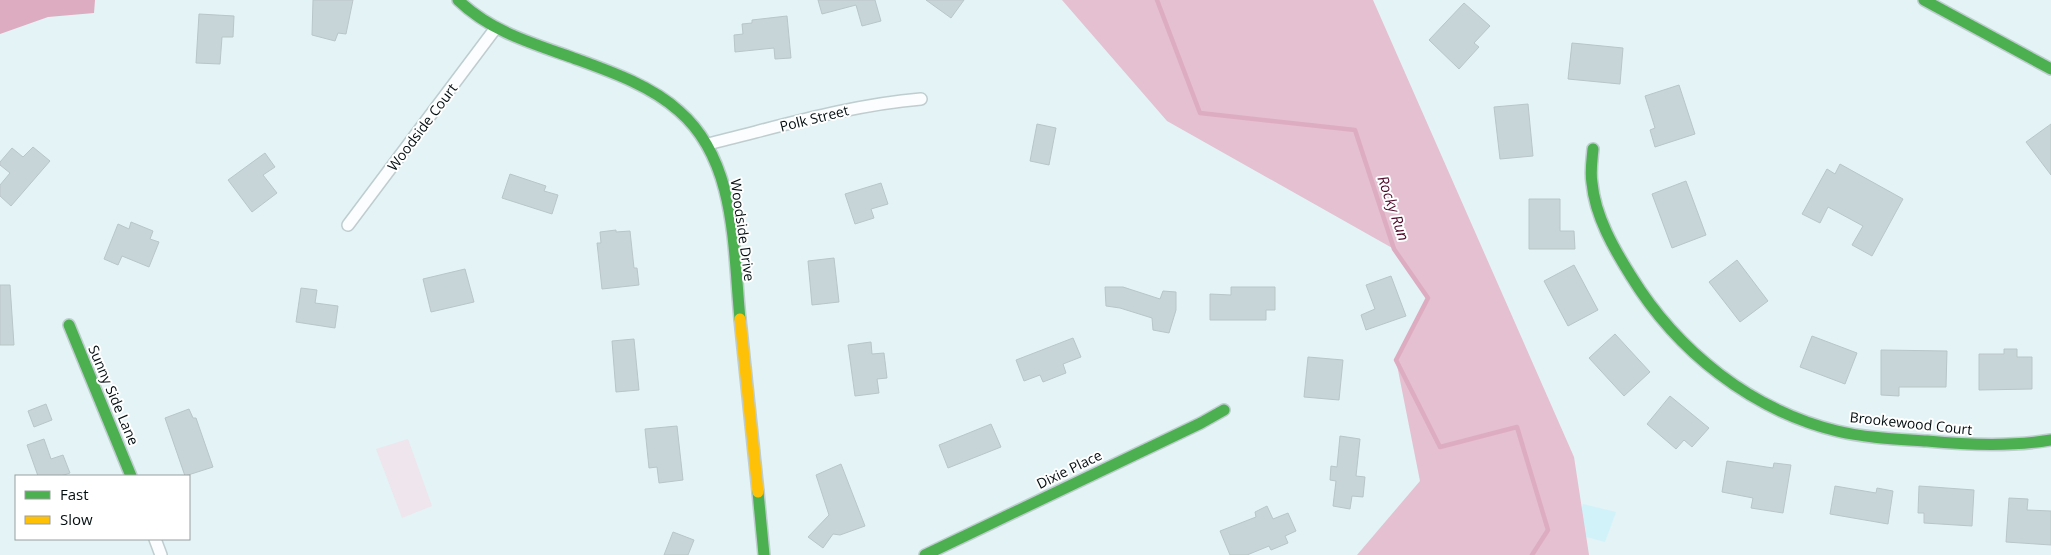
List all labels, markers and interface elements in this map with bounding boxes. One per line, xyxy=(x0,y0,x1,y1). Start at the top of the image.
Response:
street label: Woodside Court xyxy=(383,79,461,175)
street label: Polk Street xyxy=(778,100,850,136)
water label: Rocky Run xyxy=(1374,173,1414,243)
street label: Woodside Drive xyxy=(726,178,760,282)
street label: Sunny Side Lane xyxy=(84,342,144,448)
street label: Brookewood Court xyxy=(1849,407,1973,439)
street label: Dixie Place xyxy=(1033,445,1105,493)
legend xyxy=(15,475,190,540)
text: Fast xyxy=(60,484,89,504)
text: Slow xyxy=(60,509,93,529)

